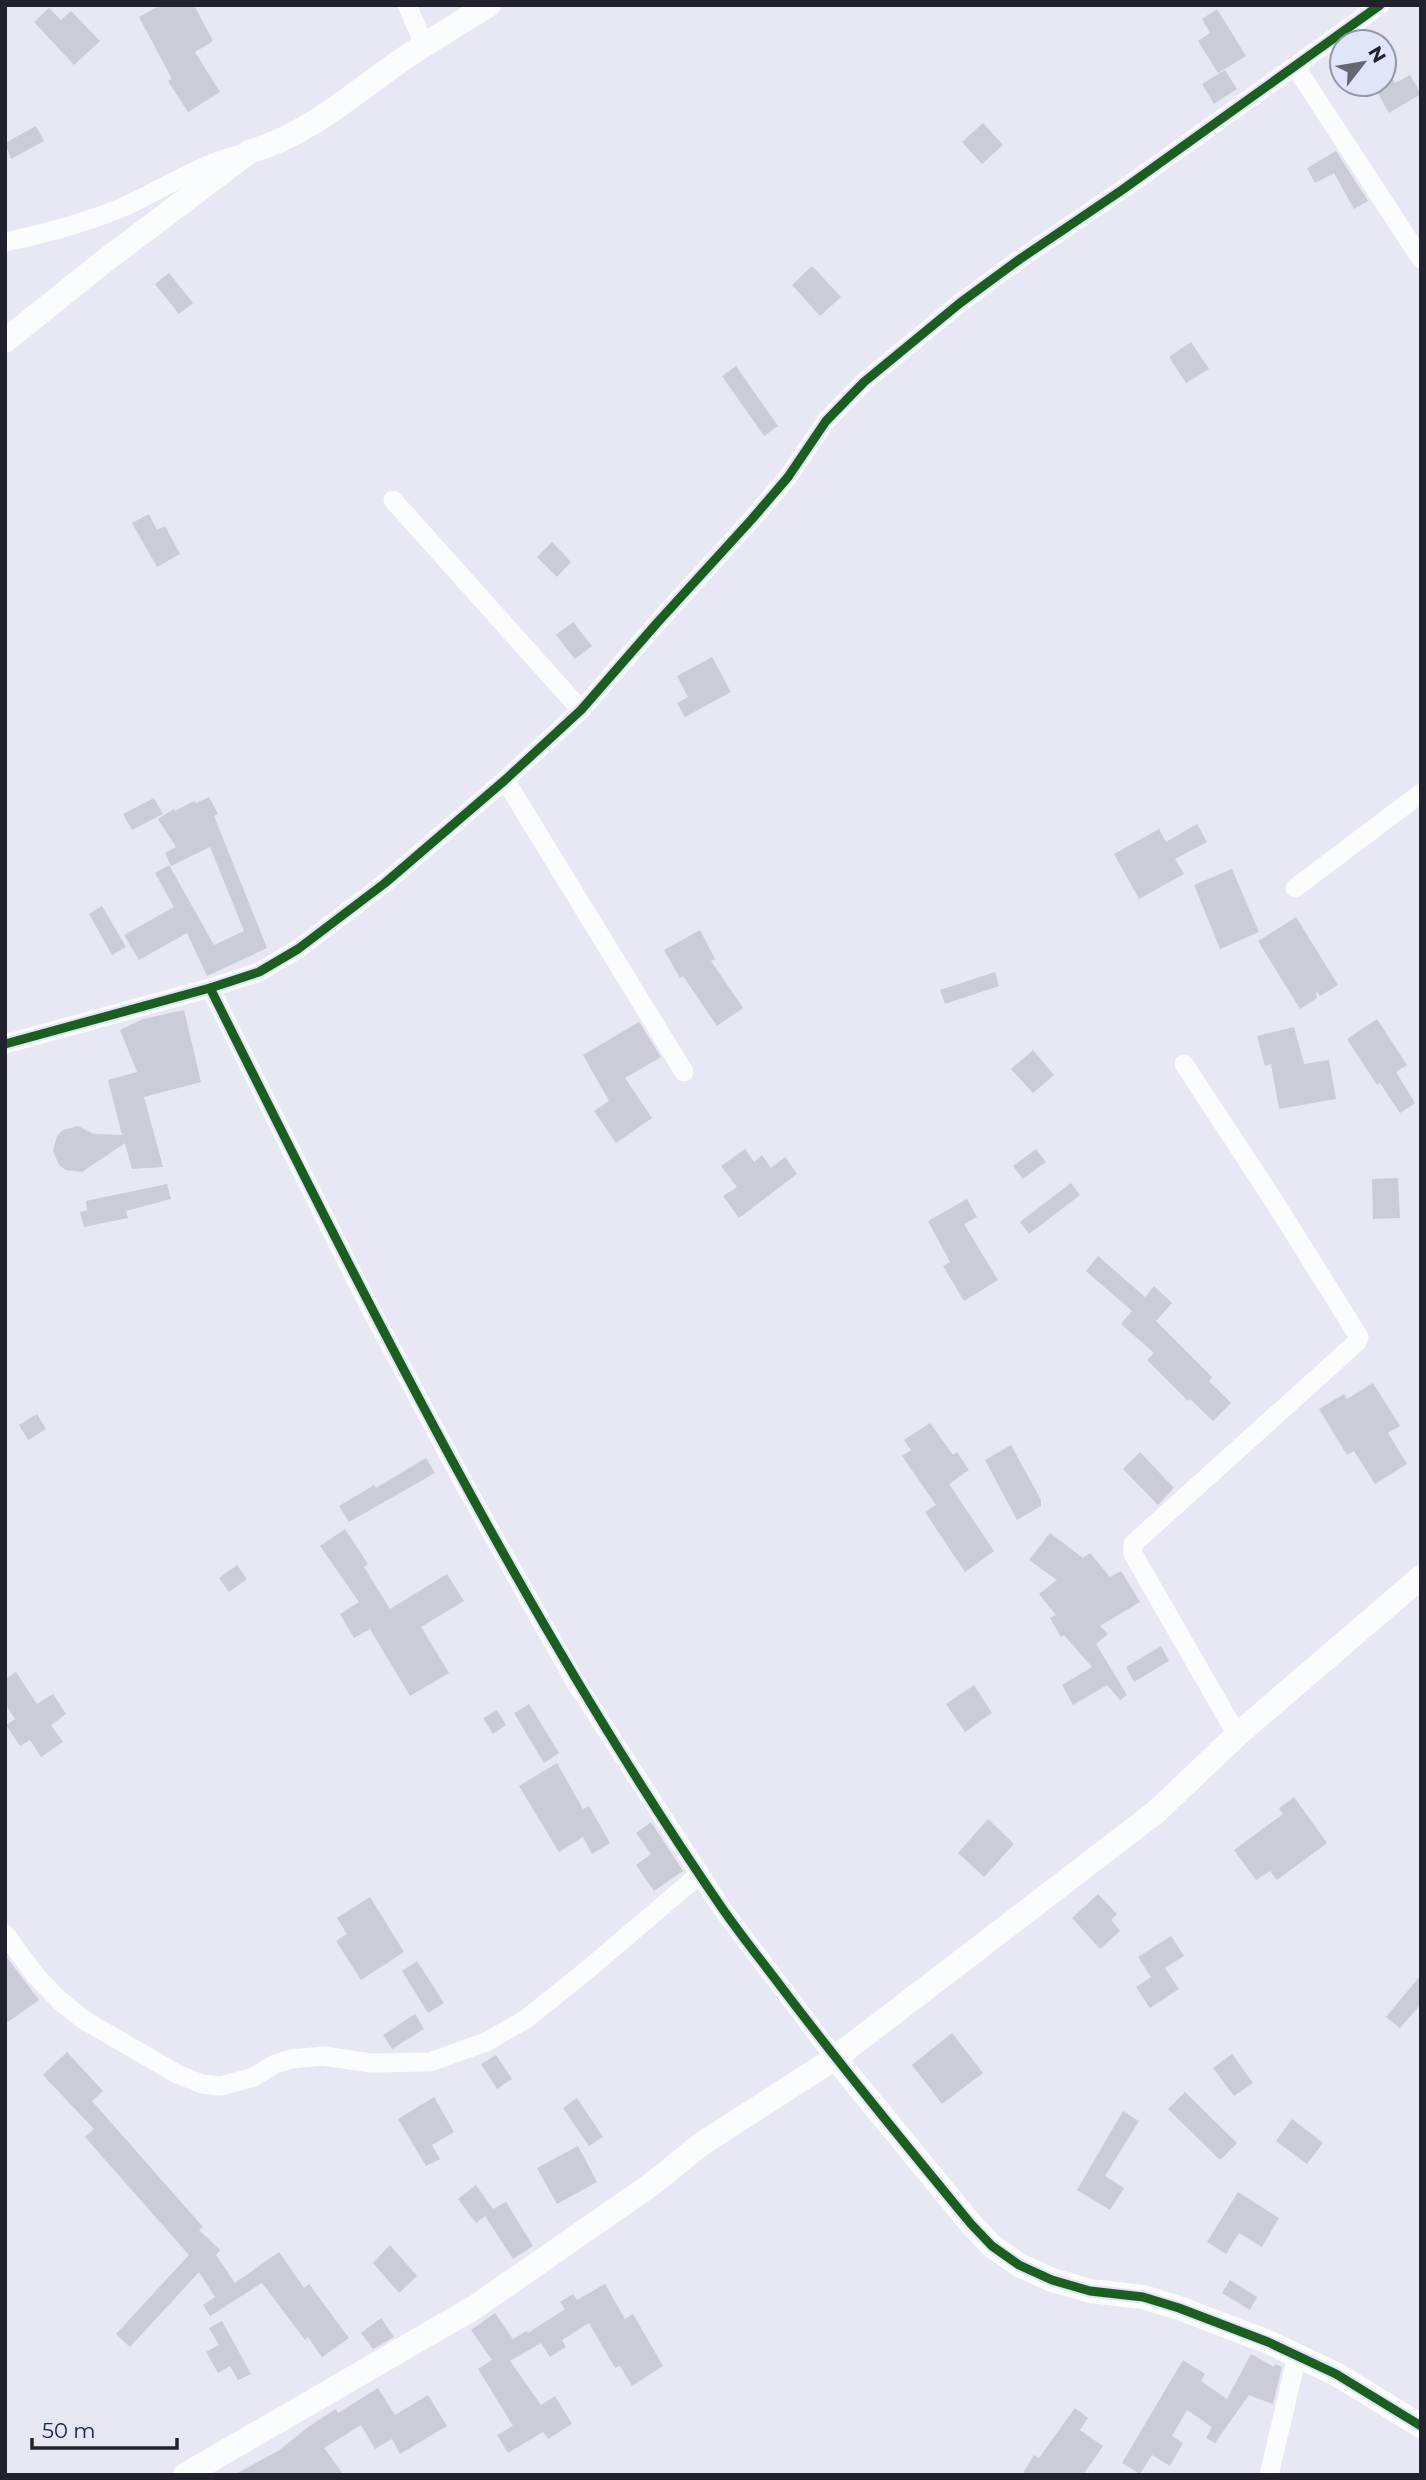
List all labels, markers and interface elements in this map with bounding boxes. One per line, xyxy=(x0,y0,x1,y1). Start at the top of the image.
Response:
north arrow xyxy=(1328,28,1398,98)
text: N xyxy=(1363,42,1391,67)
scale bar xyxy=(32,2406,177,2450)
text: 50 m xyxy=(42,2418,96,2443)

